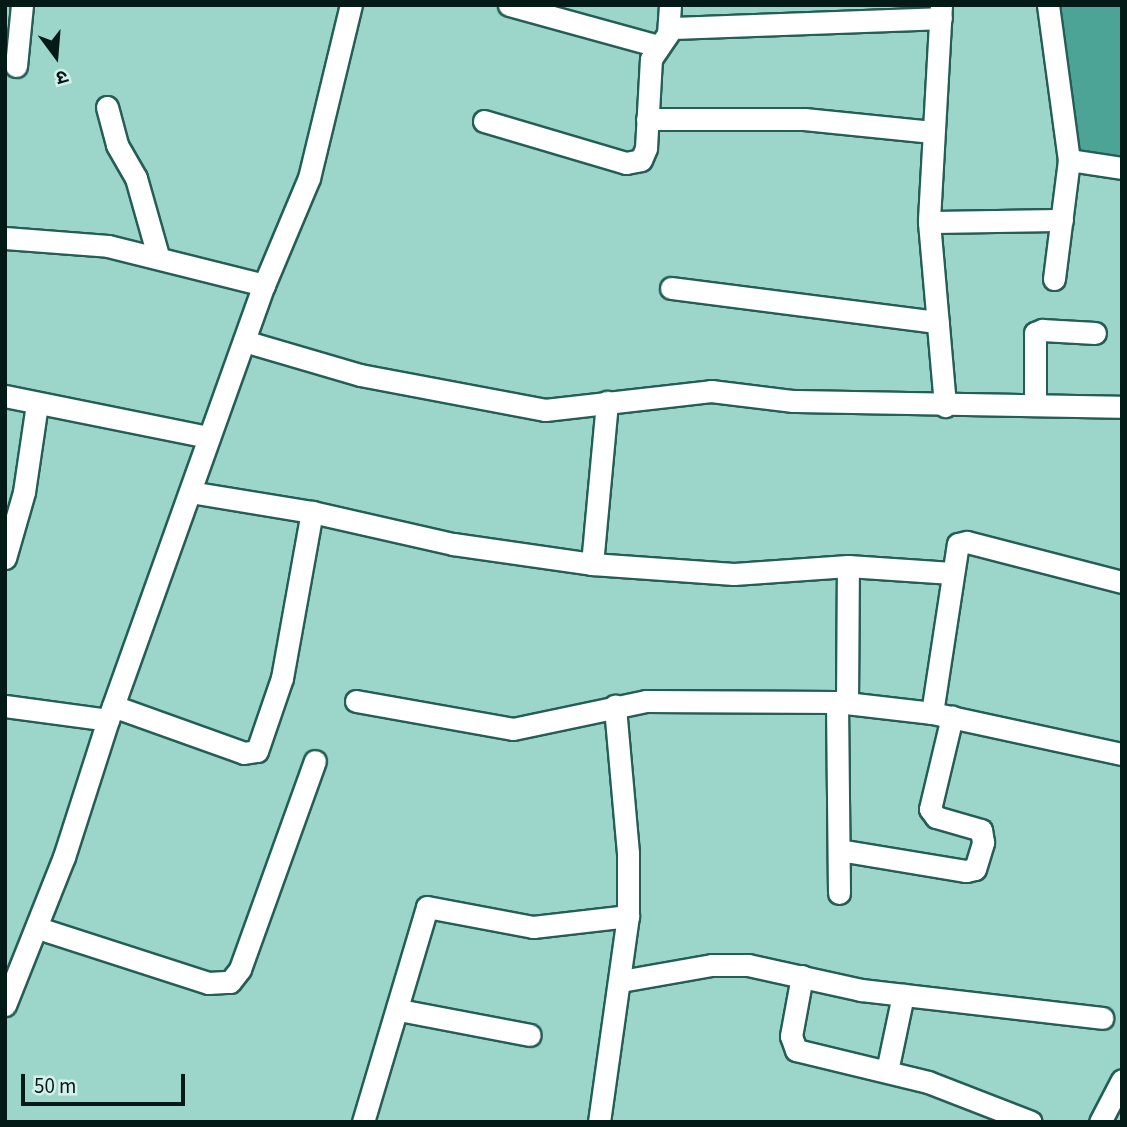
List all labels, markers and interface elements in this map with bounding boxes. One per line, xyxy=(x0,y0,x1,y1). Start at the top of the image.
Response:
north arrow xyxy=(21,21,91,91)
text: उ xyxy=(53,62,71,91)
scale bar xyxy=(24,1060,189,1104)
text: 50 m xyxy=(34,1071,76,1101)

